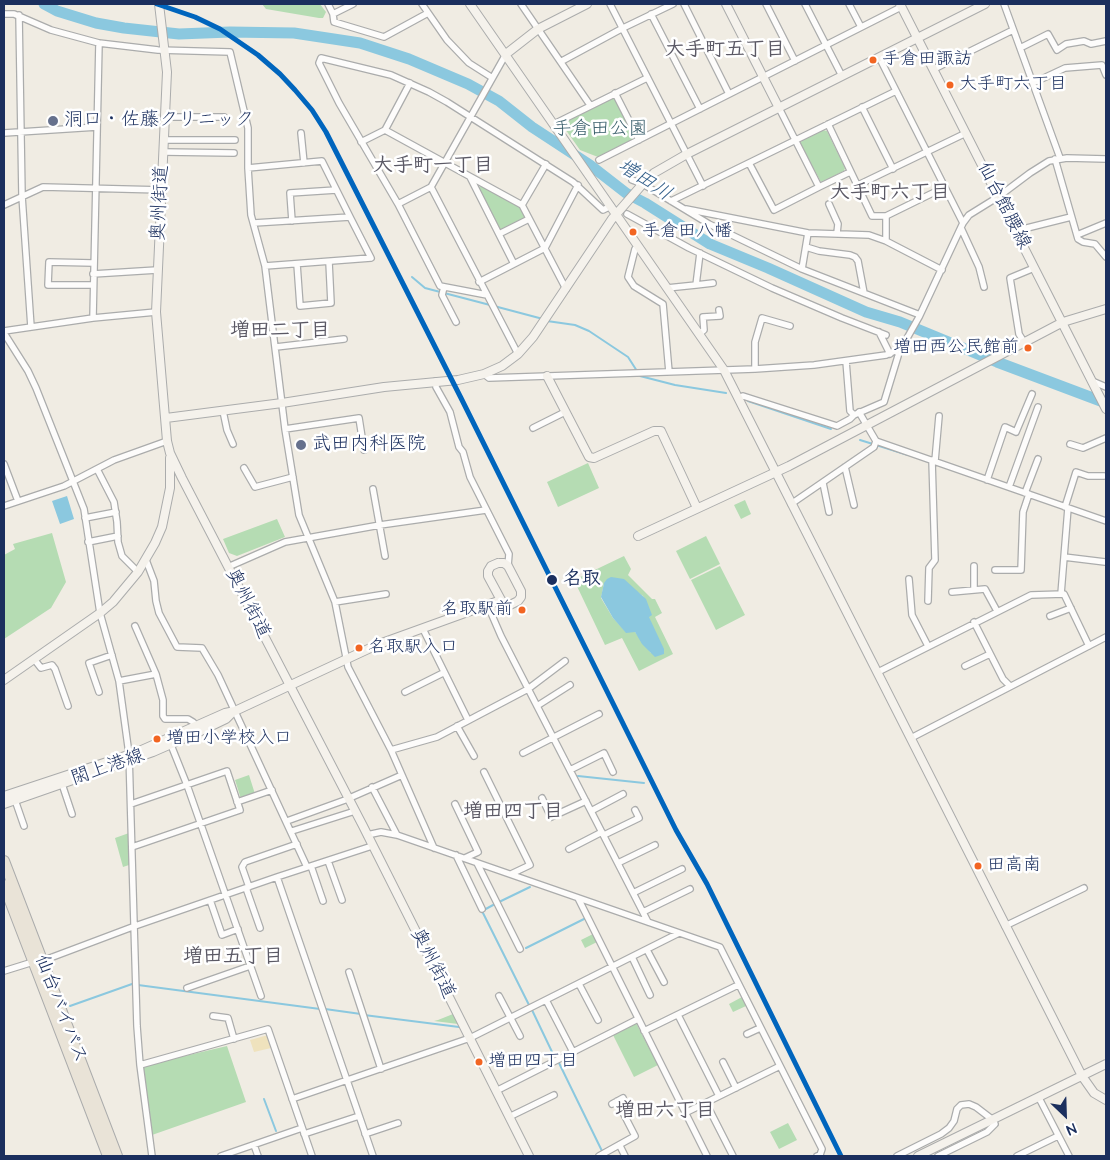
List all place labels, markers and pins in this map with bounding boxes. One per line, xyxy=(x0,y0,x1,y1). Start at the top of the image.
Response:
place label: 手倉田諏訪 xyxy=(882,49,972,71)
marker: 手倉田諏訪 xyxy=(868,55,878,65)
place label: 大手町六丁目 xyxy=(959,74,1067,96)
marker: 大手町六丁目 xyxy=(945,80,955,90)
place label: 洞口・佐藤クリニック xyxy=(64,110,254,132)
marker: 洞口・佐藤クリニック xyxy=(46,114,60,128)
place label: 手倉田八幡 xyxy=(642,221,732,243)
marker: 手倉田八幡 xyxy=(628,227,638,237)
place label: 増田西公民館前 xyxy=(893,337,1019,359)
marker: 増田西公民館前 xyxy=(1023,343,1033,353)
place label: 武田内科医院 xyxy=(312,434,426,456)
marker: 武田内科医院 xyxy=(294,438,308,452)
place label: 名取 xyxy=(563,569,601,591)
marker: 名取 xyxy=(545,573,559,587)
place label: 名取駅前 xyxy=(441,599,513,621)
marker: 名取駅前 xyxy=(517,605,527,615)
place label: 名取駅入口 xyxy=(368,637,458,659)
marker: 名取駅入口 xyxy=(354,643,364,653)
place label: 増田小学校入口 xyxy=(166,728,292,750)
marker: 増田小学校入口 xyxy=(152,734,162,744)
place label: 田高南 xyxy=(987,855,1041,877)
marker: 田高南 xyxy=(973,861,983,871)
place label: 増田四丁目 xyxy=(488,1051,578,1073)
marker: 増田四丁目 xyxy=(474,1057,484,1067)

